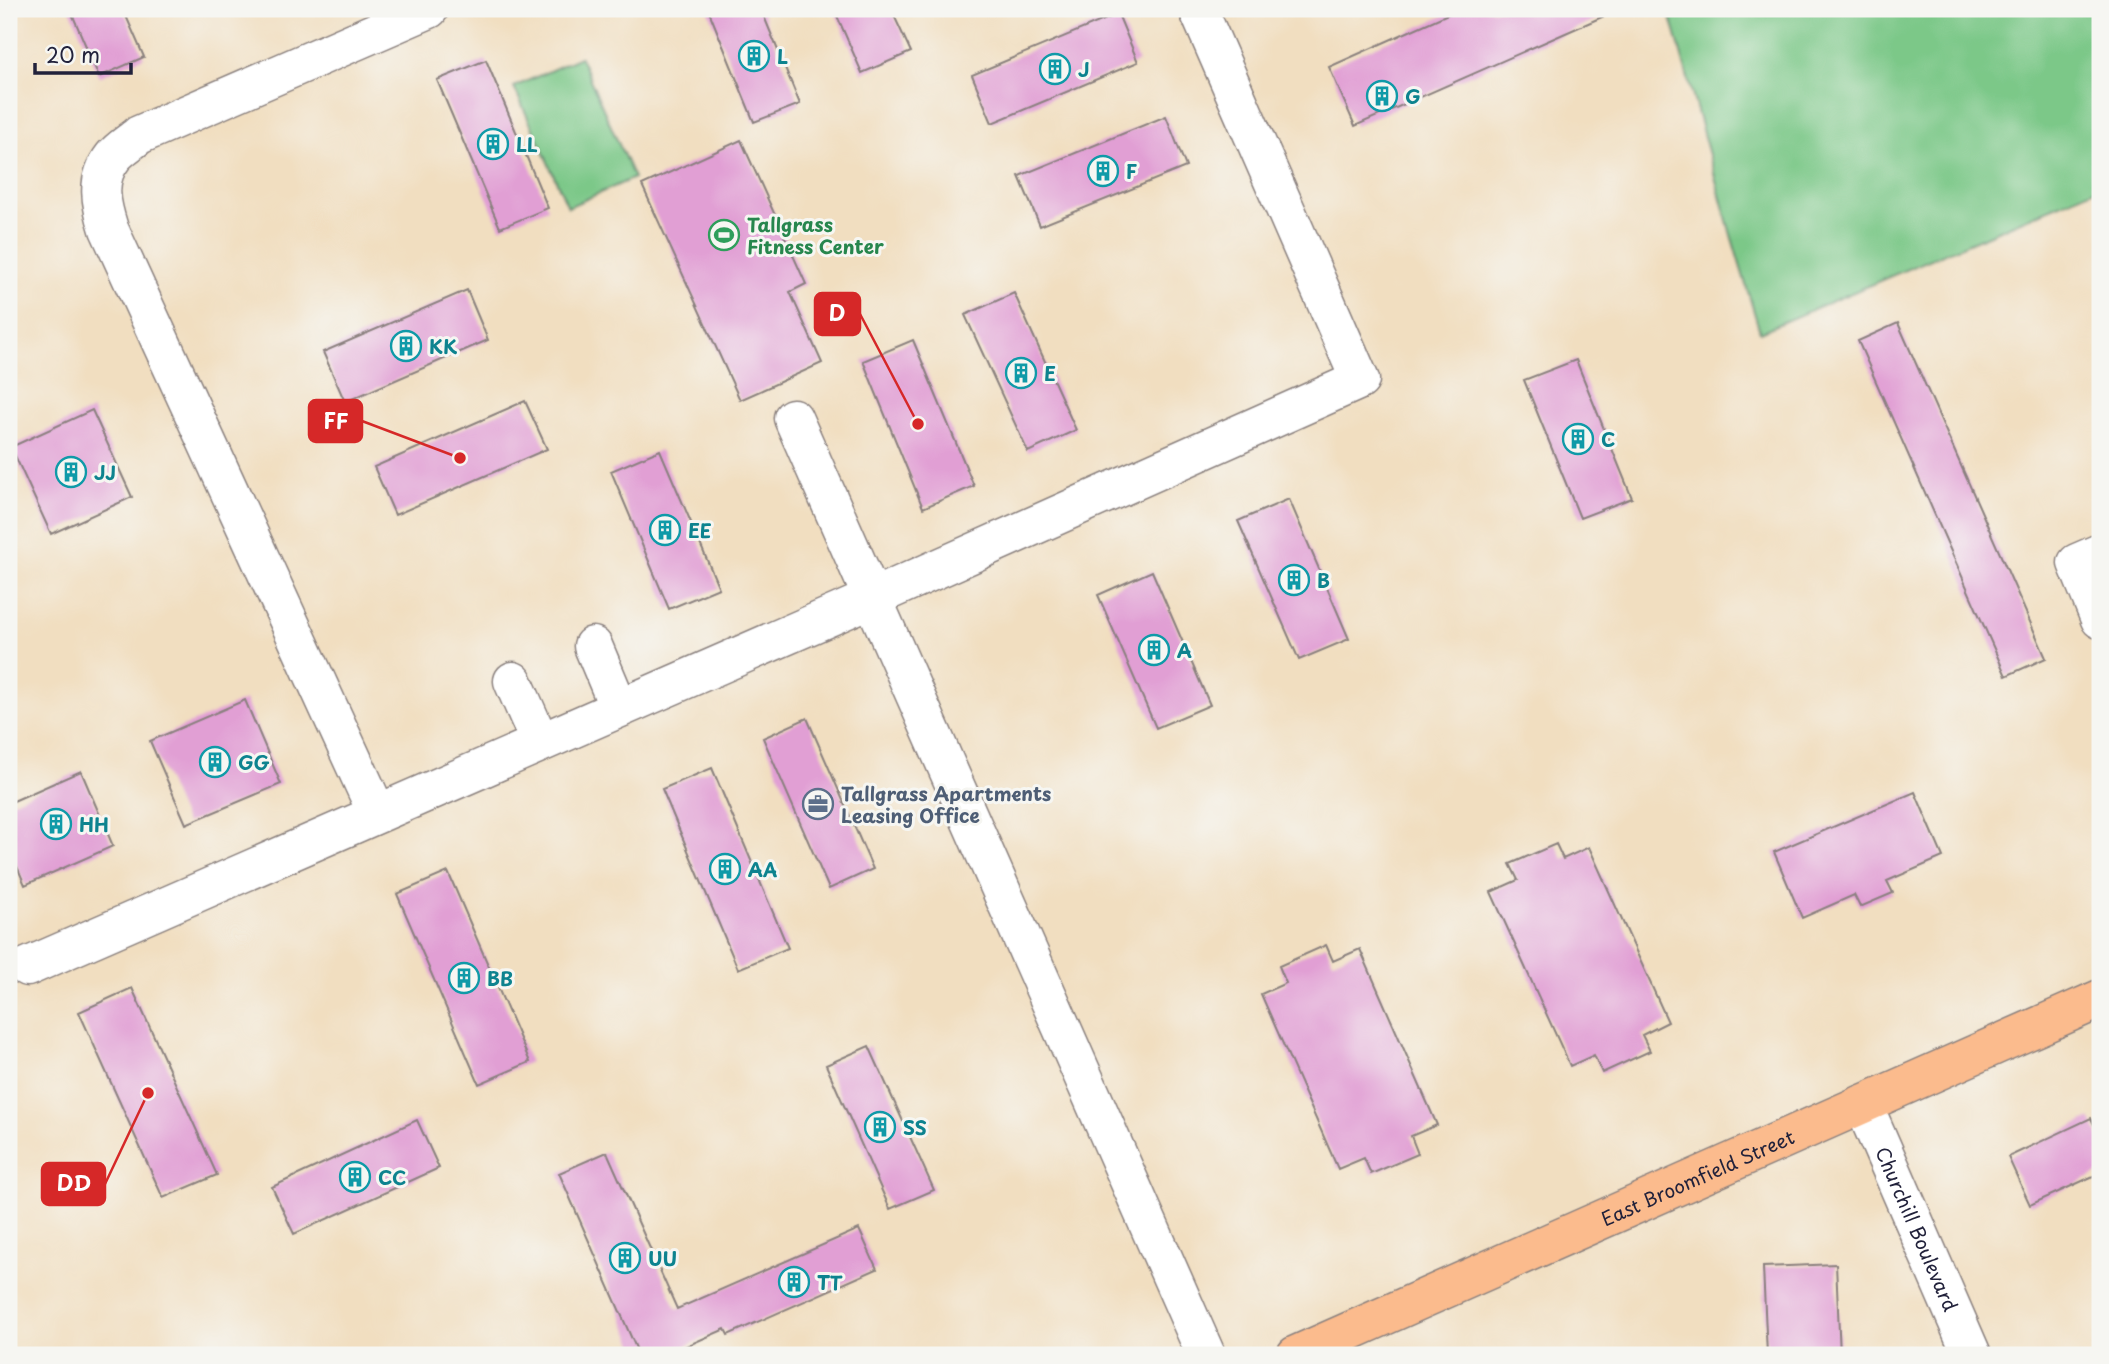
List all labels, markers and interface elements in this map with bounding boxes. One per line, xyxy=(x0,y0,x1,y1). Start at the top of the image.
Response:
scale bar xyxy=(35,32,131,76)
text: 20 m xyxy=(46,38,100,70)
building icon: L xyxy=(737,39,771,73)
place label: L xyxy=(777,42,788,70)
building icon: J xyxy=(1038,52,1072,86)
place label: J xyxy=(1078,55,1090,83)
building icon: G xyxy=(1365,79,1399,113)
place label: G xyxy=(1405,82,1421,110)
building icon: LL xyxy=(476,127,510,161)
place label: LL xyxy=(516,130,538,158)
building icon: F xyxy=(1086,154,1120,188)
place label: F xyxy=(1126,157,1137,185)
place label: Tallgrass Fitness Center xyxy=(747,210,884,260)
sports icon: Tallgrass Fitness Center xyxy=(707,218,741,252)
callout: D xyxy=(815,293,860,335)
text: D xyxy=(829,296,845,328)
building icon: KK xyxy=(389,329,423,363)
place label: KK xyxy=(429,332,457,360)
building icon: E xyxy=(1004,356,1038,390)
place label: E xyxy=(1044,359,1056,387)
callout: FF xyxy=(309,400,362,442)
text: FF xyxy=(324,404,349,436)
building icon: C xyxy=(1561,422,1595,456)
place label: C xyxy=(1601,425,1615,453)
building icon: JJ xyxy=(54,455,88,489)
place label: JJ xyxy=(94,458,116,486)
building icon: EE xyxy=(648,513,682,547)
place label: EE xyxy=(688,516,712,544)
building icon: B xyxy=(1277,563,1311,597)
place label: B xyxy=(1317,566,1330,594)
building icon: A xyxy=(1137,633,1171,667)
place label: A xyxy=(1177,636,1192,664)
building icon: GG xyxy=(198,745,232,779)
place label: GG xyxy=(238,748,270,776)
place label: Tallgrass Apartments Leasing Office xyxy=(841,779,1051,829)
office icon: Tallgrass Apartments Leasing Office xyxy=(801,787,835,821)
building icon: HH xyxy=(39,807,73,841)
place label: HH xyxy=(79,810,109,838)
building icon: AA xyxy=(708,852,742,886)
place label: AA xyxy=(748,855,777,883)
building icon: BB xyxy=(447,961,481,995)
place label: BB xyxy=(487,964,513,992)
building icon: SS xyxy=(863,1110,897,1144)
place label: SS xyxy=(903,1113,927,1141)
street label: East Broomfield Street xyxy=(1596,1122,1799,1232)
street label: Churchill Boulevard xyxy=(1869,1142,1965,1316)
building icon: CC xyxy=(338,1160,372,1194)
callout: DD xyxy=(42,1163,105,1205)
place label: CC xyxy=(378,1163,406,1191)
text: DD xyxy=(57,1166,91,1198)
building icon: UU xyxy=(608,1241,642,1275)
place label: UU xyxy=(648,1244,677,1272)
building icon: TT xyxy=(777,1265,811,1299)
place label: TT xyxy=(817,1268,843,1296)

